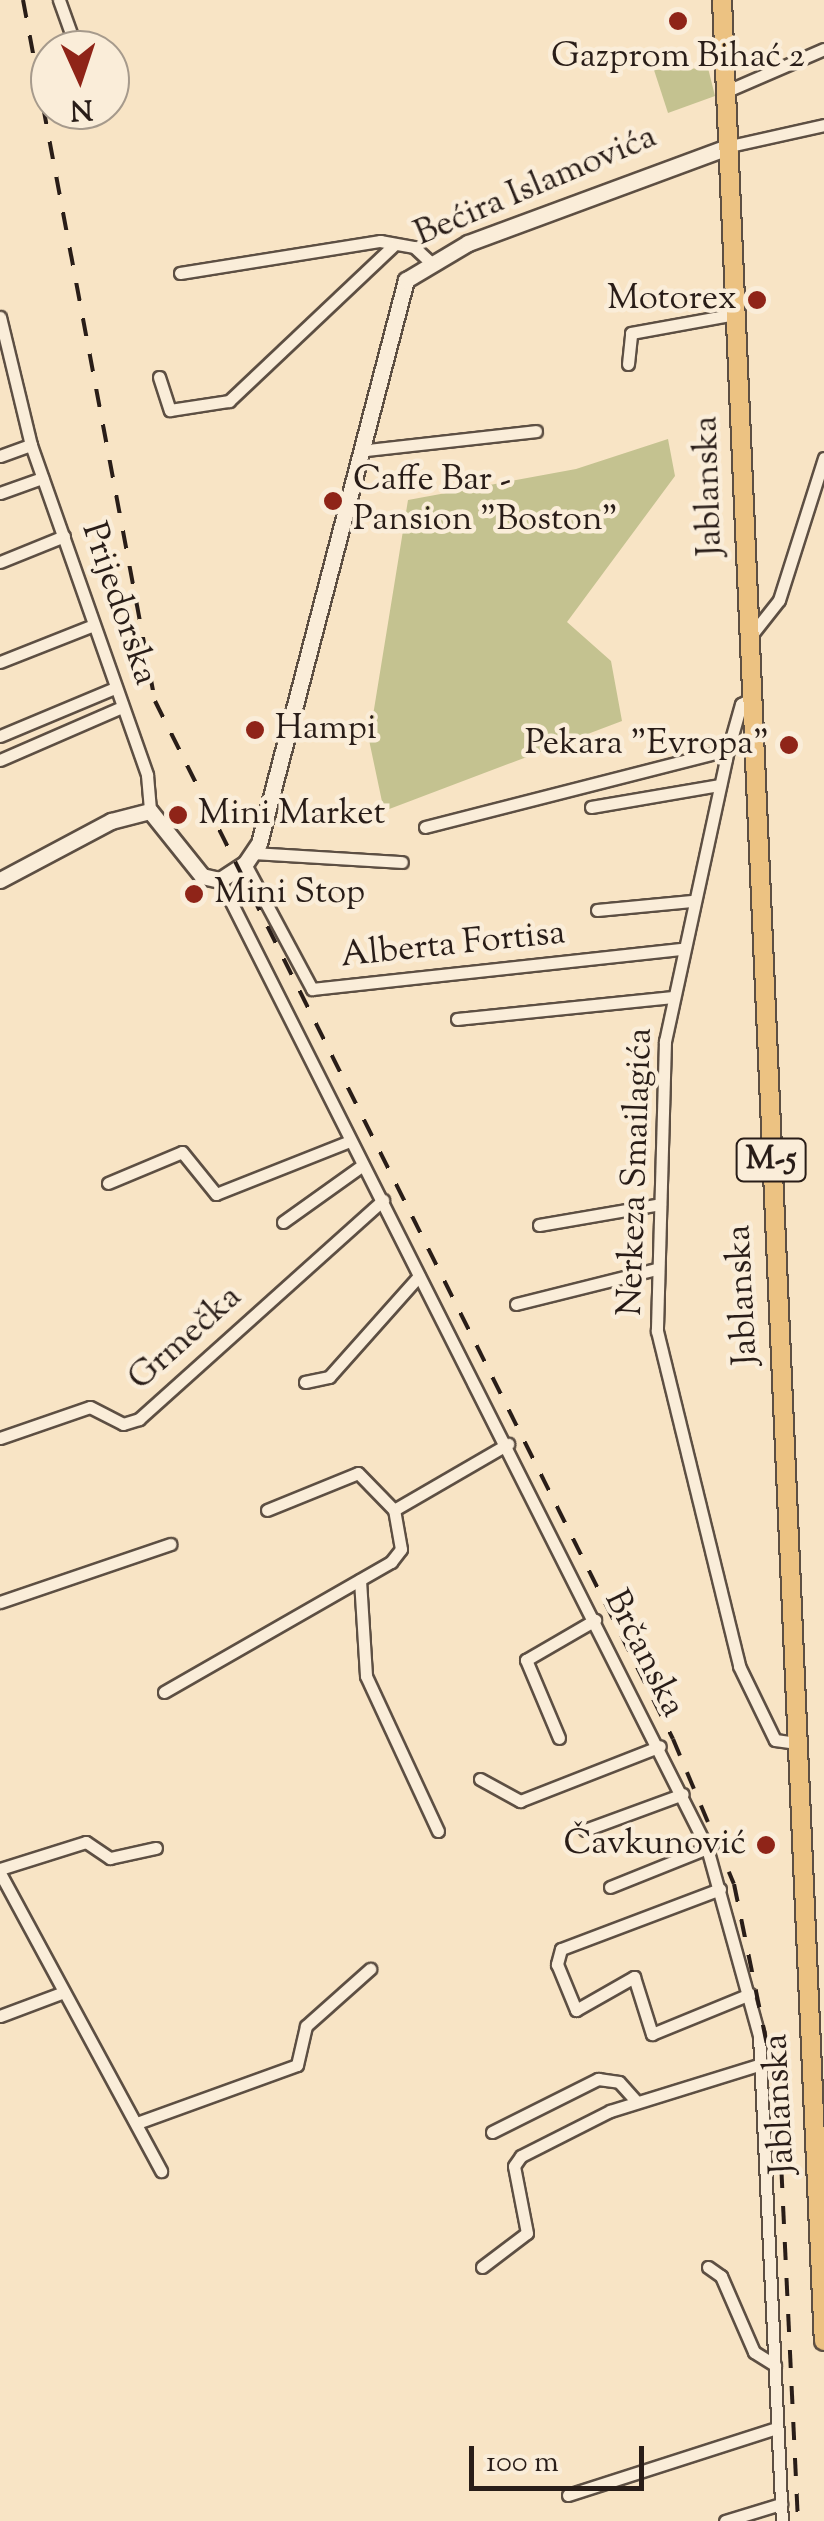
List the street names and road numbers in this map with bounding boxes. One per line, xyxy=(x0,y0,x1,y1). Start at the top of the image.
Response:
street label: Bećira Islamovića xyxy=(409,117,663,257)
street label: Jablanska xyxy=(687,415,733,557)
street label: Prijedorska xyxy=(71,517,165,691)
street label: Alberta Fortisa xyxy=(339,913,567,979)
street label: Nerkeza Smailagića xyxy=(611,1027,663,1317)
road number: M-5 xyxy=(734,1133,808,1187)
street label: Jablanska xyxy=(719,1224,769,1366)
street label: Grmečka xyxy=(121,1277,251,1401)
street label: Brčanska xyxy=(593,1584,693,1724)
street label: Jablanska xyxy=(756,2033,806,2175)

